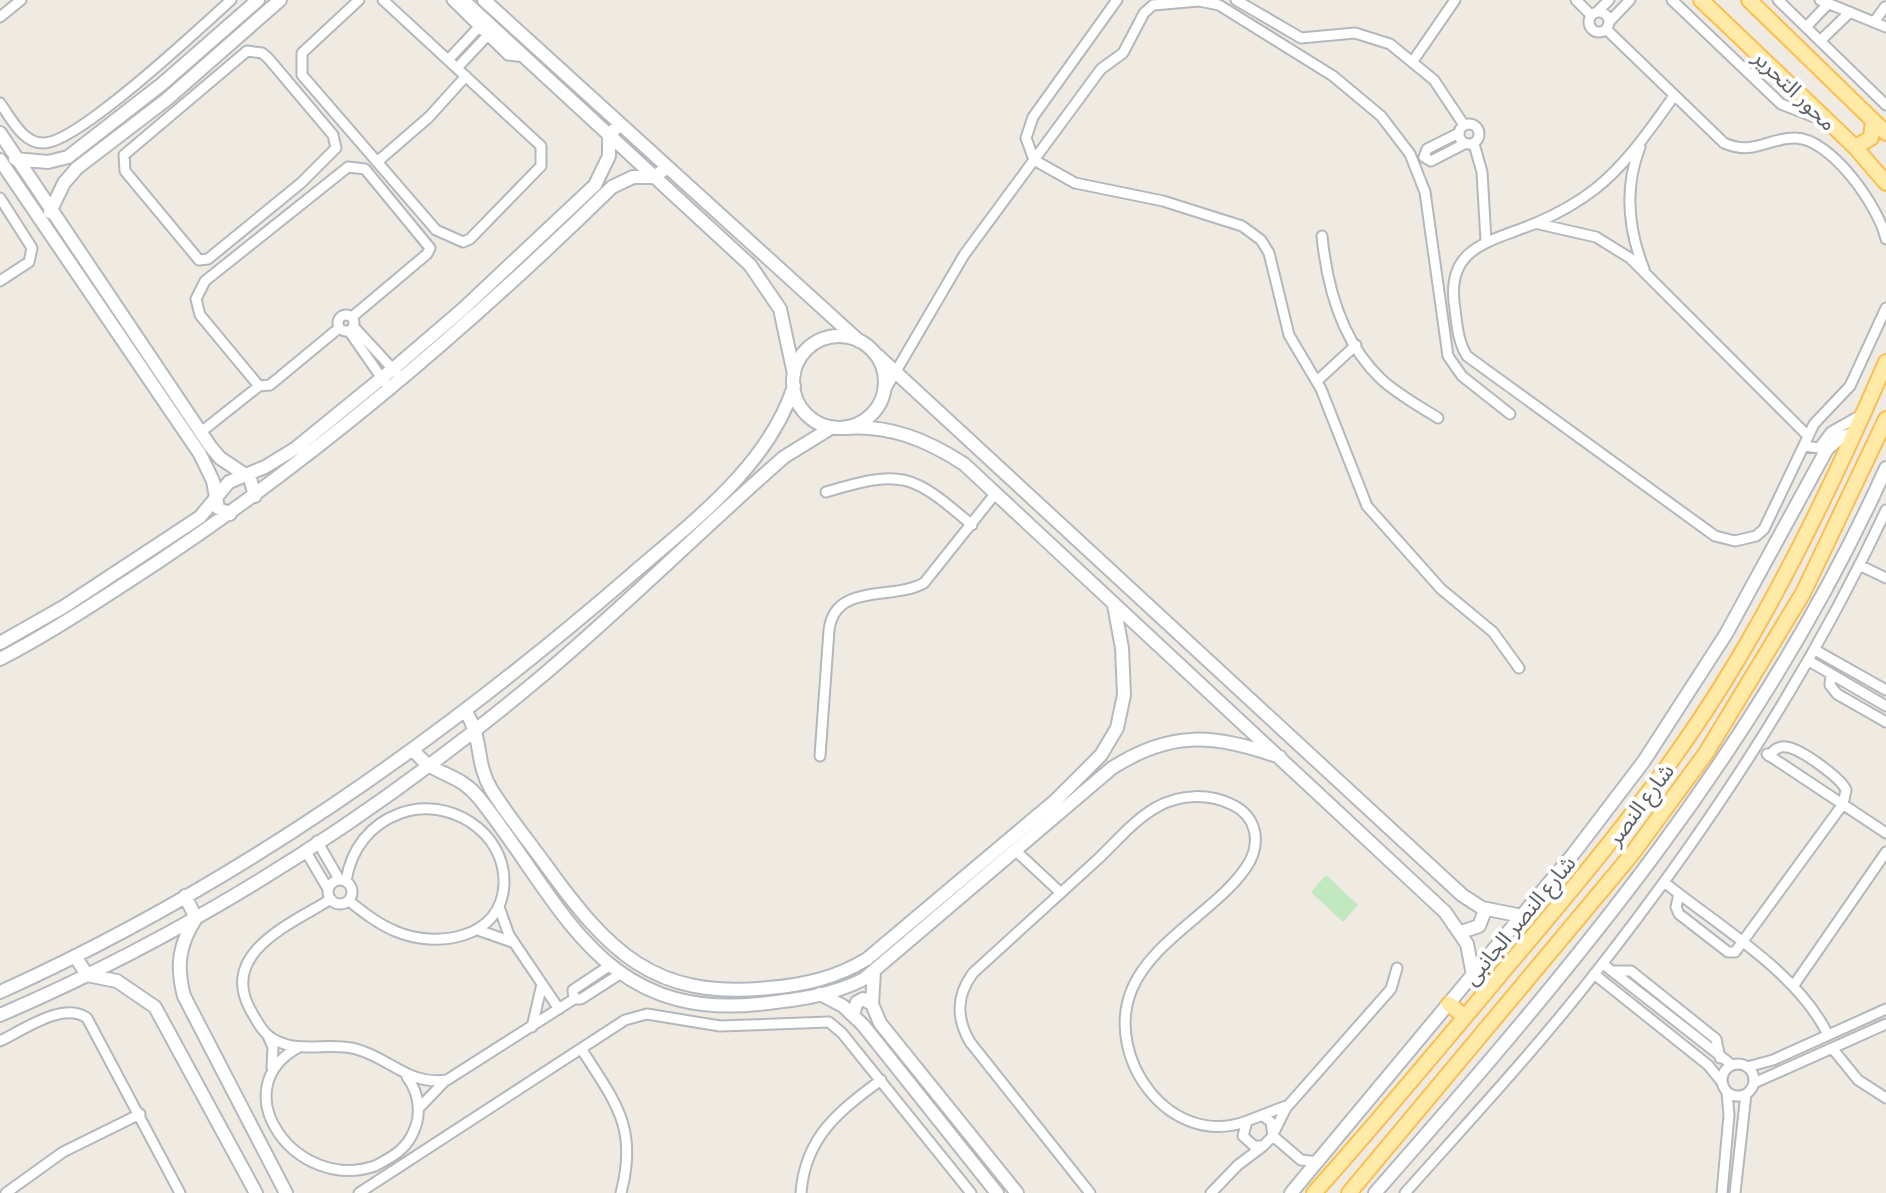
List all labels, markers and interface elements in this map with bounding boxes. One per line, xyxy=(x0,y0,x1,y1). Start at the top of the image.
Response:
street label: محور التحرير xyxy=(1746,42,1843,137)
street label: شارع النصر xyxy=(1599,757,1682,853)
street label: شارع النصر الجانبى xyxy=(1456,849,1584,993)

